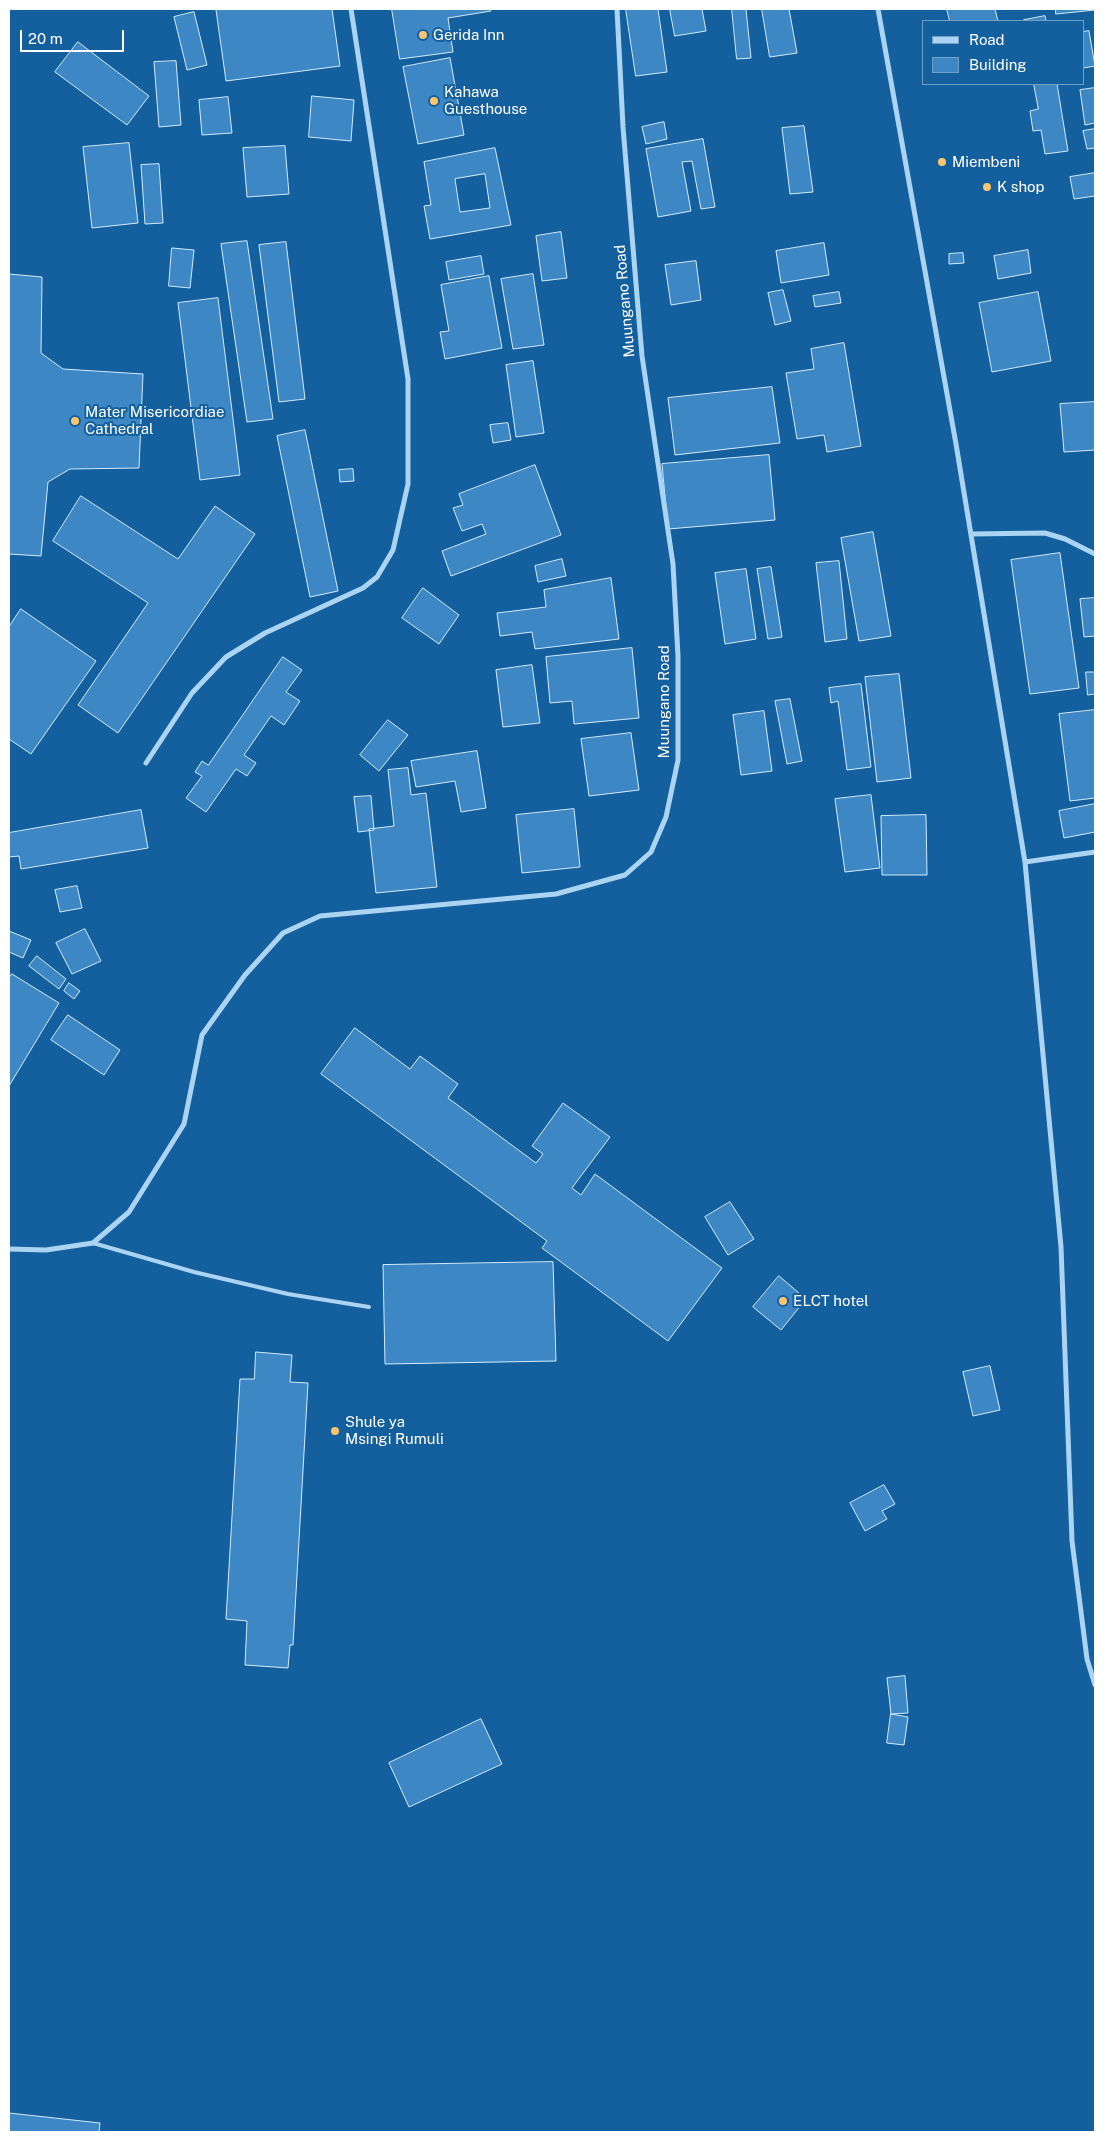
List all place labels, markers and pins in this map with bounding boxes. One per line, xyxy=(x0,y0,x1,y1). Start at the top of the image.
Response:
place label: Gerida Inn xyxy=(433,26,505,44)
marker: Gerida Inn xyxy=(417,29,429,41)
place label: Kahawa Guesthouse xyxy=(444,83,527,118)
marker: Kahawa Guesthouse xyxy=(428,95,440,107)
place label: Miembeni xyxy=(952,153,1020,171)
marker: Miembeni xyxy=(936,156,948,168)
place label: K shop xyxy=(997,178,1045,196)
marker: K shop xyxy=(981,181,993,193)
place label: Mater Misericordiae Cathedral xyxy=(85,403,224,438)
marker: Mater Misericordiae Cathedral xyxy=(69,415,81,427)
place label: ELCT hotel xyxy=(793,1292,869,1310)
marker: ELCT hotel xyxy=(777,1295,789,1307)
place label: Shule ya Msingi Rumuli xyxy=(345,1413,444,1448)
marker: Shule ya Msingi Rumuli xyxy=(329,1425,341,1437)

